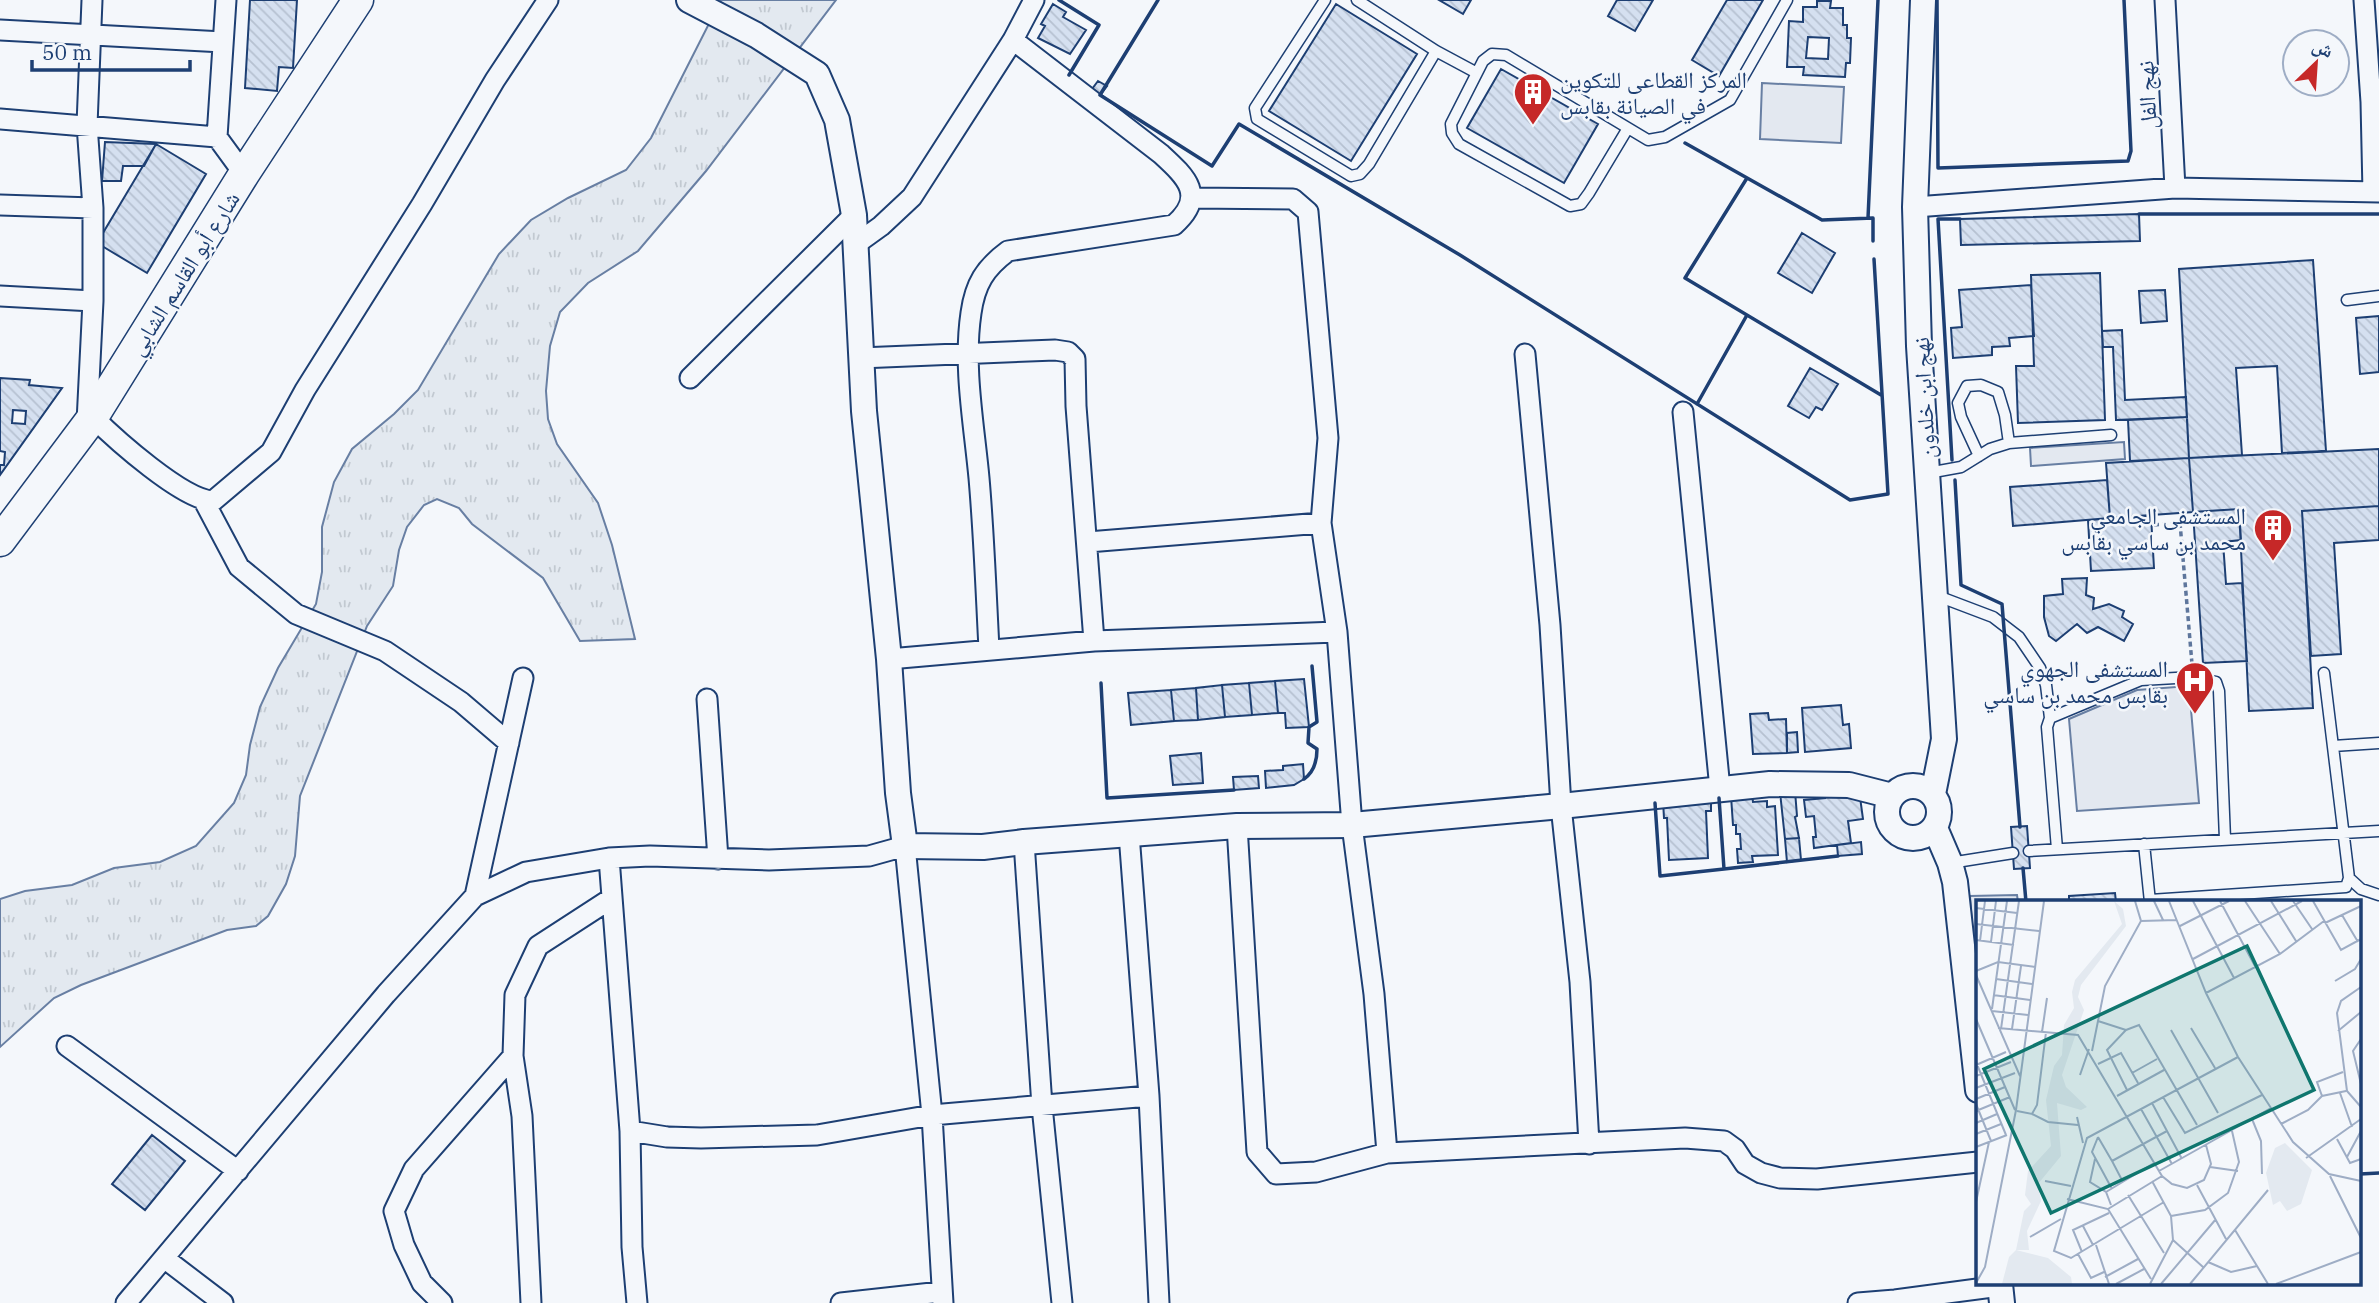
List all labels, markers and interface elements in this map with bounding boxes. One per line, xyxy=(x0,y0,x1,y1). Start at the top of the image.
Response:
scale bar xyxy=(32,28,189,72)
north arrow xyxy=(2281,28,2351,98)
text: ش xyxy=(2309,32,2337,63)
text: 50 m xyxy=(42,38,92,66)
street label: نهج الفل xyxy=(2129,60,2164,130)
place label: المركز القطاعى للتكوين في الصيانة بقابس xyxy=(1560,64,1747,125)
building icon: المركز القطاعى للتكوين في الصيانة بقابس xyxy=(1512,71,1554,126)
street label: شارع أبو القاسم الشابي xyxy=(120,185,250,363)
street label: نهج ابن خلدون xyxy=(1905,336,1942,460)
place label: المستشفى الجامعي محمد بن ساسي بقابس xyxy=(2061,500,2246,561)
building icon: المستشفى الجامعي محمد بن ساسي بقابس xyxy=(2252,507,2294,562)
place label: المستشفى الجهوي بقابس محمد بن ساسي xyxy=(1983,653,2168,714)
hospital icon: المستشفى الجهوي بقابس محمد بن ساسي xyxy=(2174,660,2216,715)
inset map xyxy=(1976,900,2362,1286)

